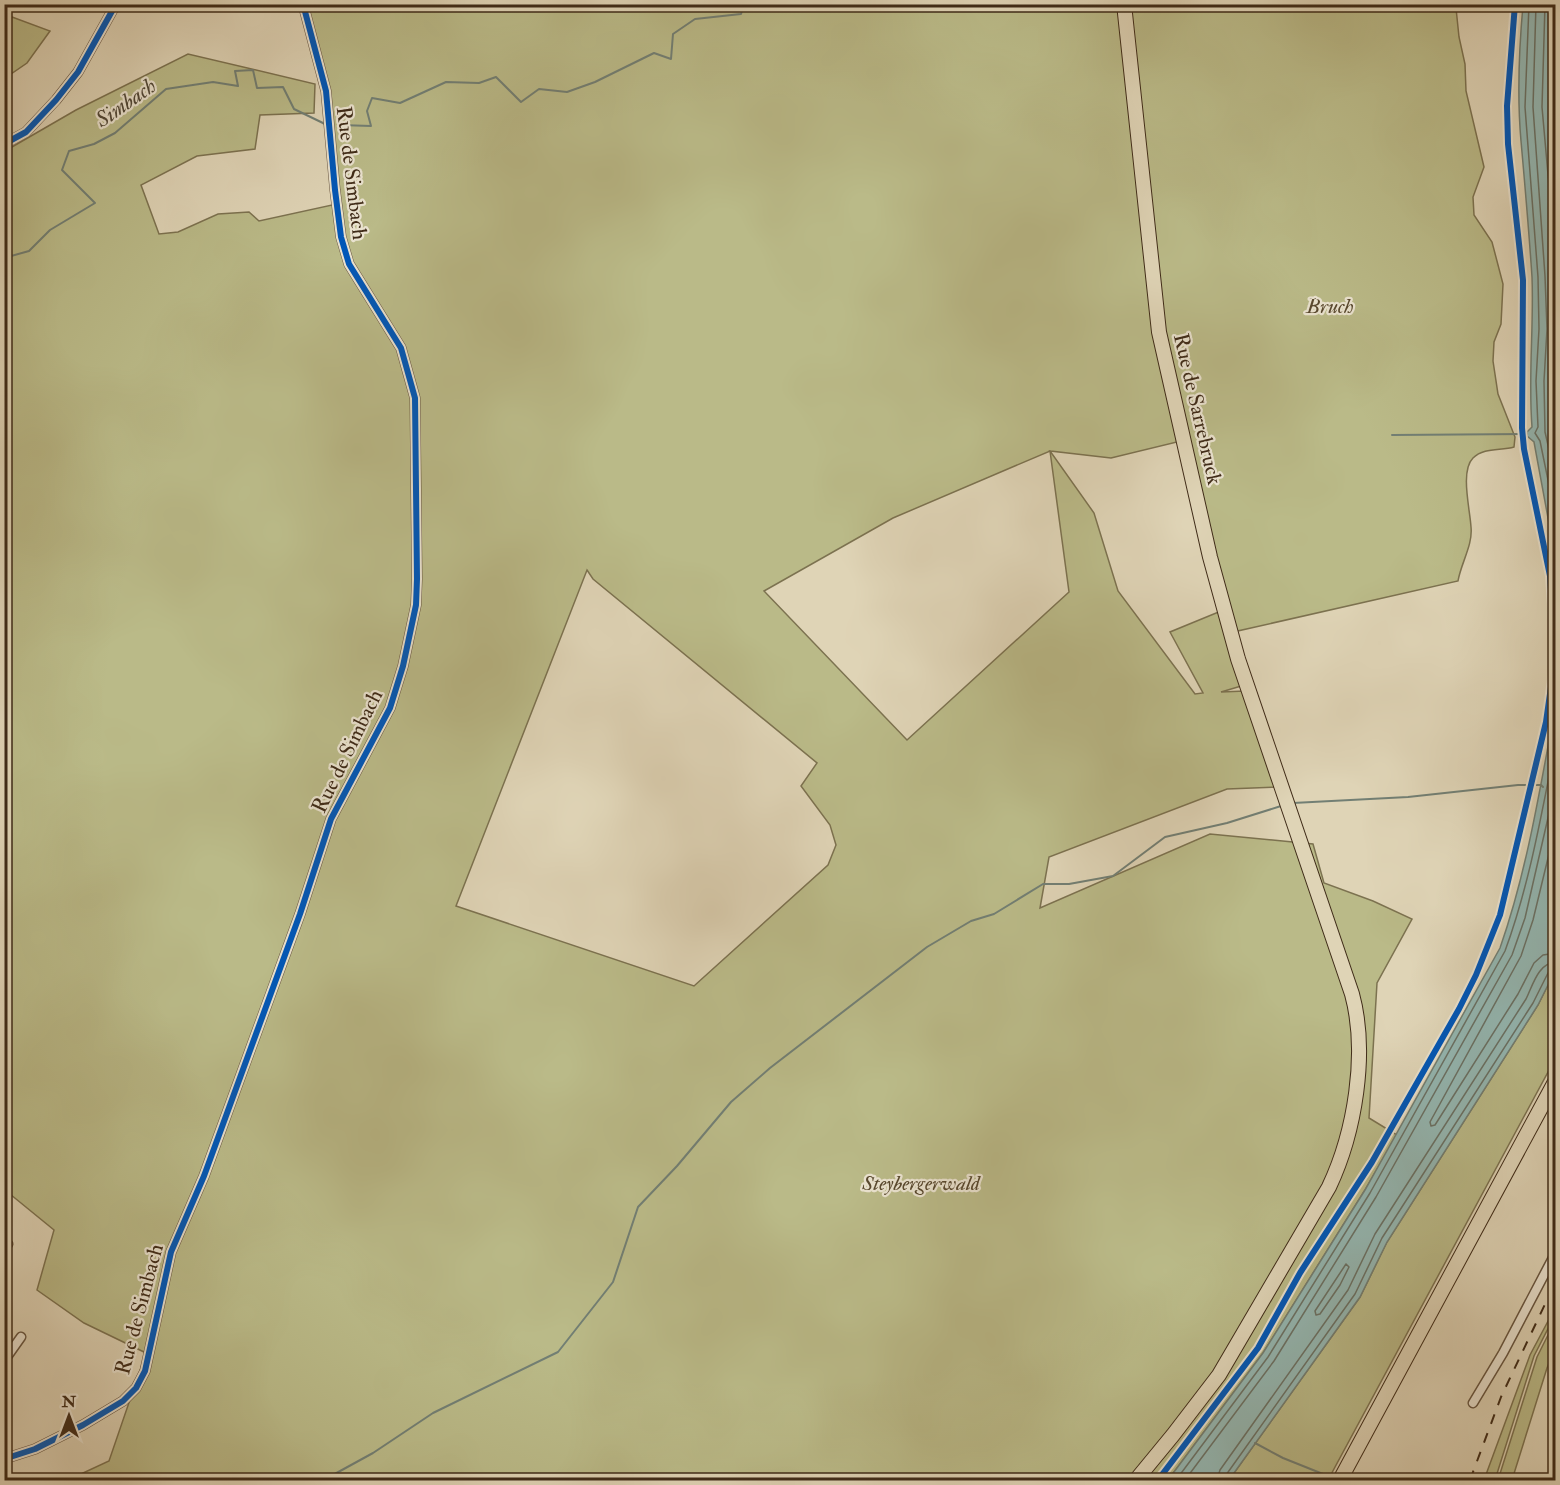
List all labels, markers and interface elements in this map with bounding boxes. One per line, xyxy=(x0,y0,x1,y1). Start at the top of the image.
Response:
water label: Simbach xyxy=(89,72,162,134)
street label: Rue de Simbach xyxy=(330,105,373,241)
park label: Bruch xyxy=(1305,293,1354,320)
street label: Rue de Sarrebruck xyxy=(1167,331,1228,487)
street label: Rue de Simbach xyxy=(306,685,389,817)
park label: Steybergerwald xyxy=(861,1170,981,1197)
street label: Rue de Simbach xyxy=(109,1241,170,1377)
north arrow xyxy=(39,1386,99,1446)
text: N xyxy=(61,1392,77,1412)

